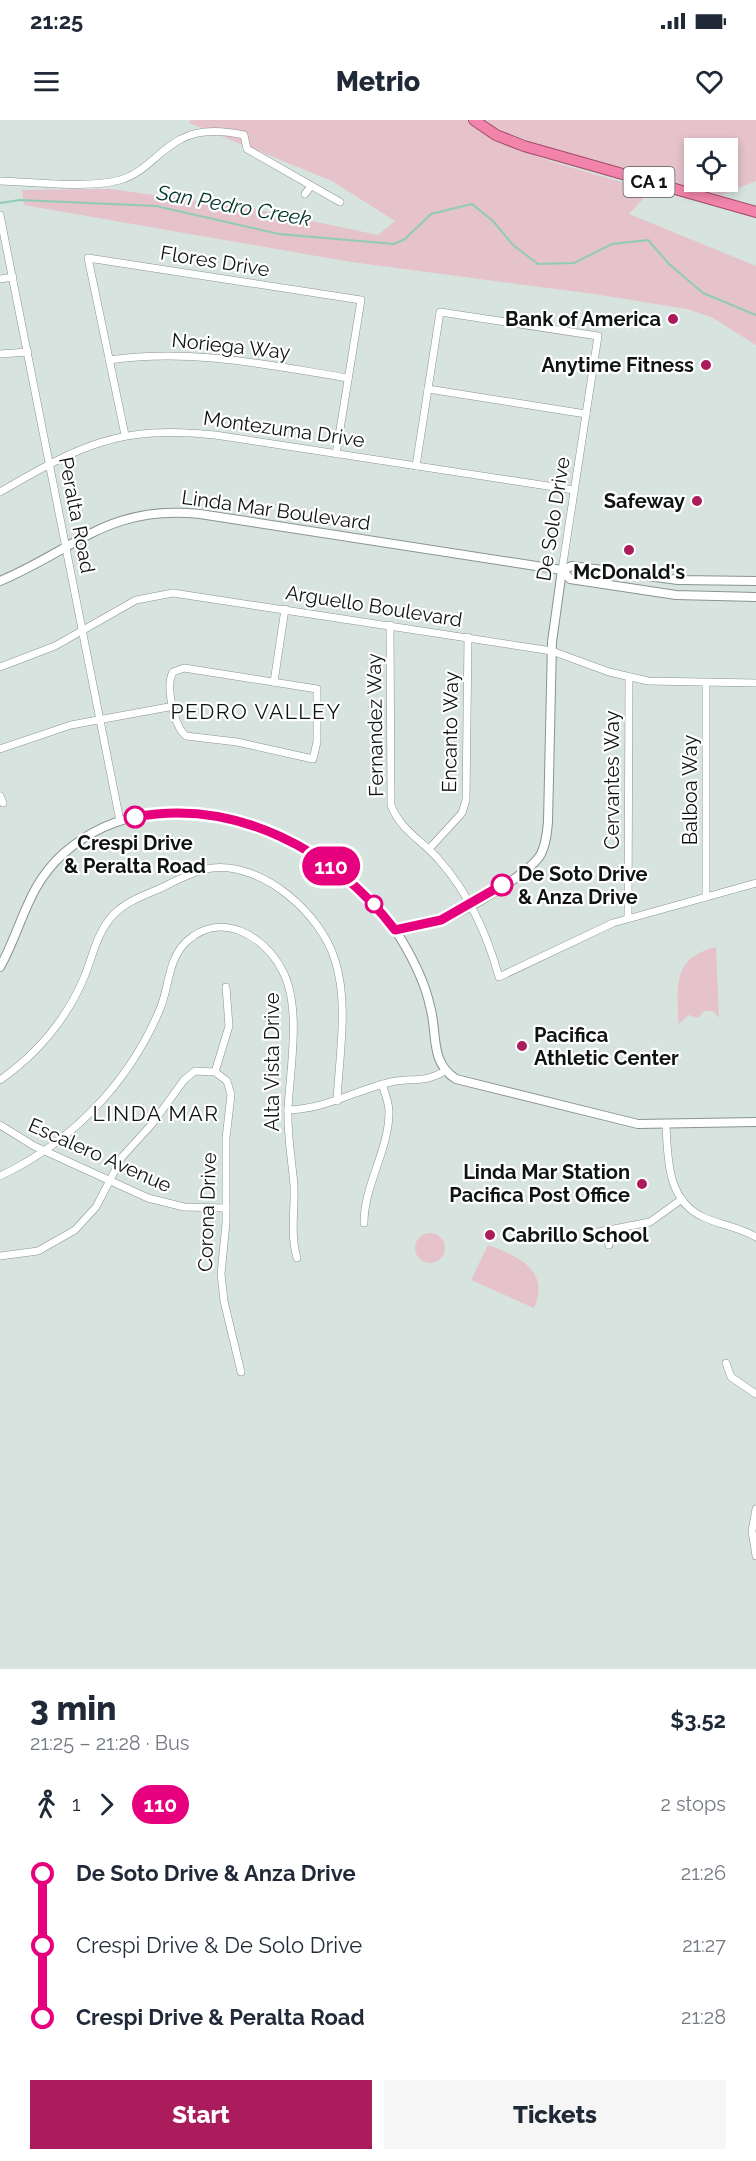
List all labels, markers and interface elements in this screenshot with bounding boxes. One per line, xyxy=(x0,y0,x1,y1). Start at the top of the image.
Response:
text: 21:25 xyxy=(30,8,83,34)
icon: menu xyxy=(30,65,63,98)
icon: heart xyxy=(693,65,726,98)
text: Metrio xyxy=(336,66,420,97)
map controls xyxy=(684,138,738,192)
button: locate xyxy=(684,138,738,192)
road number: CA 1 xyxy=(624,167,674,197)
water label: San Pedro Creek xyxy=(154,179,313,231)
street label: Flores Drive xyxy=(159,241,271,281)
place label: Bank of America xyxy=(505,307,661,331)
marker: Bank of America xyxy=(666,312,680,326)
street label: Noriega Way xyxy=(170,328,292,364)
place label: Anytime Fitness xyxy=(541,353,694,377)
marker: Anytime Fitness xyxy=(699,358,713,372)
street label: Montezuma Drive xyxy=(202,406,367,452)
street label: Peralta Road xyxy=(54,455,100,575)
street label: De Solo Drive xyxy=(531,455,575,583)
street label: Linda Mar Boulevard xyxy=(180,485,372,535)
place label: Safeway xyxy=(604,489,685,513)
marker: Safeway xyxy=(690,494,704,508)
marker: McDonald's xyxy=(622,543,636,557)
place label: McDonald's xyxy=(573,560,685,584)
street label: Arguello Boulevard xyxy=(284,580,464,632)
street label: Fernandez Way xyxy=(362,653,388,797)
street label: Encanto Way xyxy=(437,671,463,793)
district label: PEDRO VALLEY xyxy=(170,699,342,724)
street label: Cervantes Way xyxy=(600,710,624,849)
street label: Balboa Way xyxy=(678,735,702,845)
marker: Crespi Drive & Peralta Road xyxy=(124,806,146,828)
place label: Crespi Drive & Peralta Road xyxy=(64,831,206,878)
line badge: 110 xyxy=(296,846,366,886)
text: 110 xyxy=(314,854,348,879)
place label: De Soto Drive & Anza Drive xyxy=(518,862,648,909)
marker: De Soto Drive & Anza Drive xyxy=(491,874,513,896)
unlabelled marker xyxy=(365,895,383,913)
street label: Alta Vista Drive xyxy=(260,992,284,1132)
place label: Pacifica Athletic Center xyxy=(534,1023,679,1070)
marker: Pacifica Athletic Center xyxy=(515,1039,529,1053)
district label: LINDA MAR xyxy=(93,1101,219,1126)
street label: Escalero Avenue xyxy=(25,1113,176,1197)
street label: Corona Drive xyxy=(193,1152,221,1272)
place label: Linda Mar Station Pacifica Post Office xyxy=(449,1160,630,1207)
marker: Linda Mar Station Pacifica Post Office xyxy=(635,1177,649,1191)
place label: Cabrillo School xyxy=(502,1223,649,1247)
marker: Cabrillo School xyxy=(483,1228,497,1242)
text: 3 min xyxy=(30,1689,116,1728)
text: $3.52 xyxy=(670,1707,726,1733)
text: 21:25 – 21:28 · Bus xyxy=(30,1731,190,1755)
icon: walk xyxy=(30,1788,63,1821)
icon: forward xyxy=(90,1788,123,1821)
text: 1 xyxy=(72,1792,81,1816)
text: 110 xyxy=(144,1792,177,1817)
text: 2 stops xyxy=(660,1792,726,1816)
text: De Soto Drive & Anza Drive xyxy=(76,1860,356,1886)
text: 21:26 xyxy=(681,1861,726,1885)
text: Crespi Drive & De Solo Drive xyxy=(76,1932,362,1958)
text: 21:27 xyxy=(682,1933,726,1957)
text: Crespi Drive & Peralta Road xyxy=(76,2004,365,2030)
text: 21:28 xyxy=(681,2005,726,2029)
button: Start xyxy=(30,2080,372,2149)
button: Tickets xyxy=(384,2080,726,2149)

